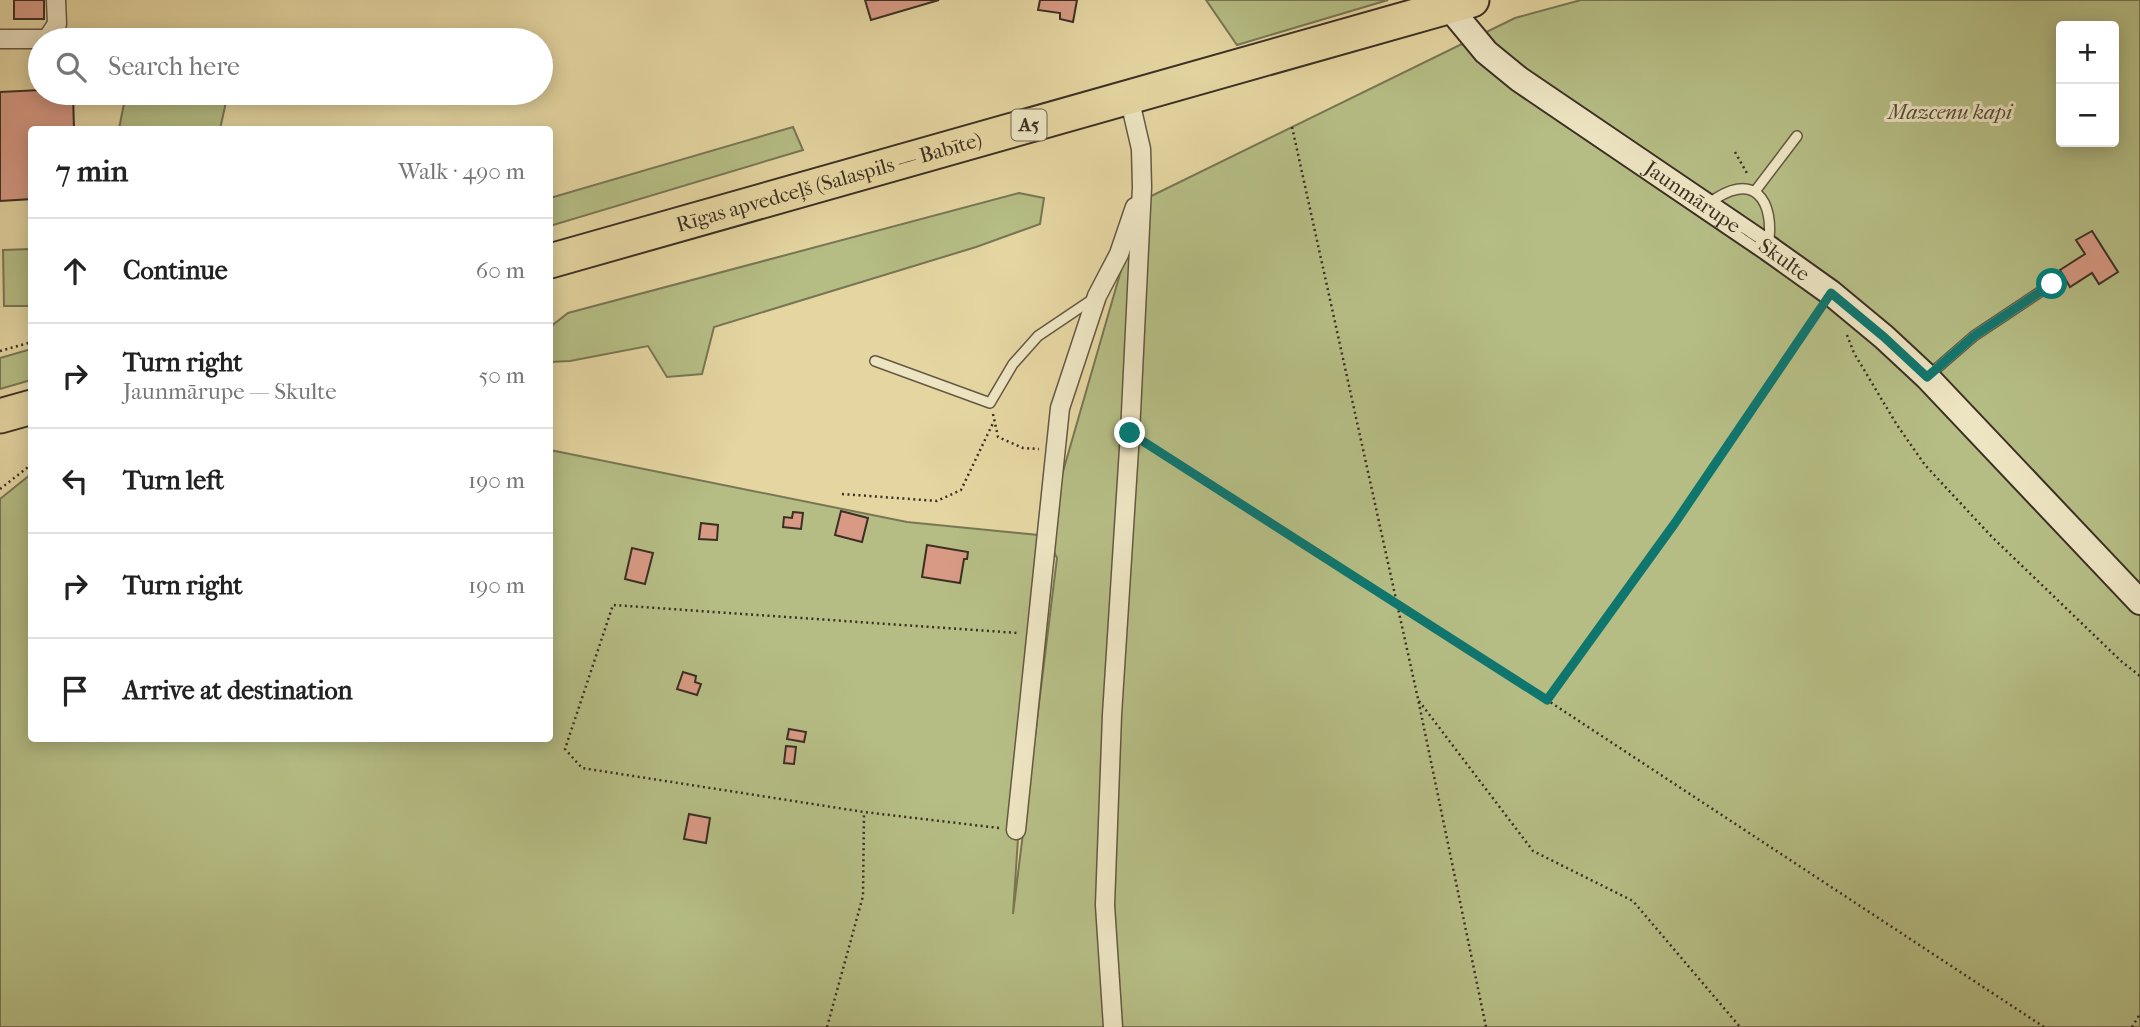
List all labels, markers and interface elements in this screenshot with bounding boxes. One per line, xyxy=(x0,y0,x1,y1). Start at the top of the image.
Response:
map controls xyxy=(2056,21,2119,147)
button: + xyxy=(2056,21,2119,84)
search box xyxy=(28,28,553,105)
icon: search xyxy=(52,48,90,86)
text: Search here xyxy=(108,51,240,82)
button: − xyxy=(2056,84,2119,147)
park label: Mazcenu kapi xyxy=(1886,100,2014,124)
road number: A5 xyxy=(1012,110,1046,140)
street label: Rīgas apvedceļš (Salaspils — Babīte) xyxy=(673,127,985,237)
text: 7 min xyxy=(56,154,128,189)
street label: Jaunmārupe — Skulte xyxy=(1638,155,1815,286)
text: Walk · 490 m xyxy=(398,158,525,185)
icon: ahead xyxy=(56,252,94,290)
text: Continue xyxy=(123,255,228,286)
text: 60 m xyxy=(476,257,525,284)
route start xyxy=(2036,268,2067,299)
text: Turn right xyxy=(123,347,243,378)
icon: right xyxy=(56,357,94,395)
text: 50 m xyxy=(478,362,525,389)
text: Jaunmārupe — Skulte xyxy=(123,378,337,405)
route end xyxy=(1114,417,1145,448)
icon: left xyxy=(56,462,94,500)
text: Turn left xyxy=(123,465,224,496)
text: 190 m xyxy=(468,467,525,494)
icon: right xyxy=(56,567,94,605)
text: Turn right xyxy=(123,570,243,601)
text: 190 m xyxy=(468,572,525,599)
icon: arrive xyxy=(56,672,94,710)
text: Arrive at destination xyxy=(123,675,353,706)

